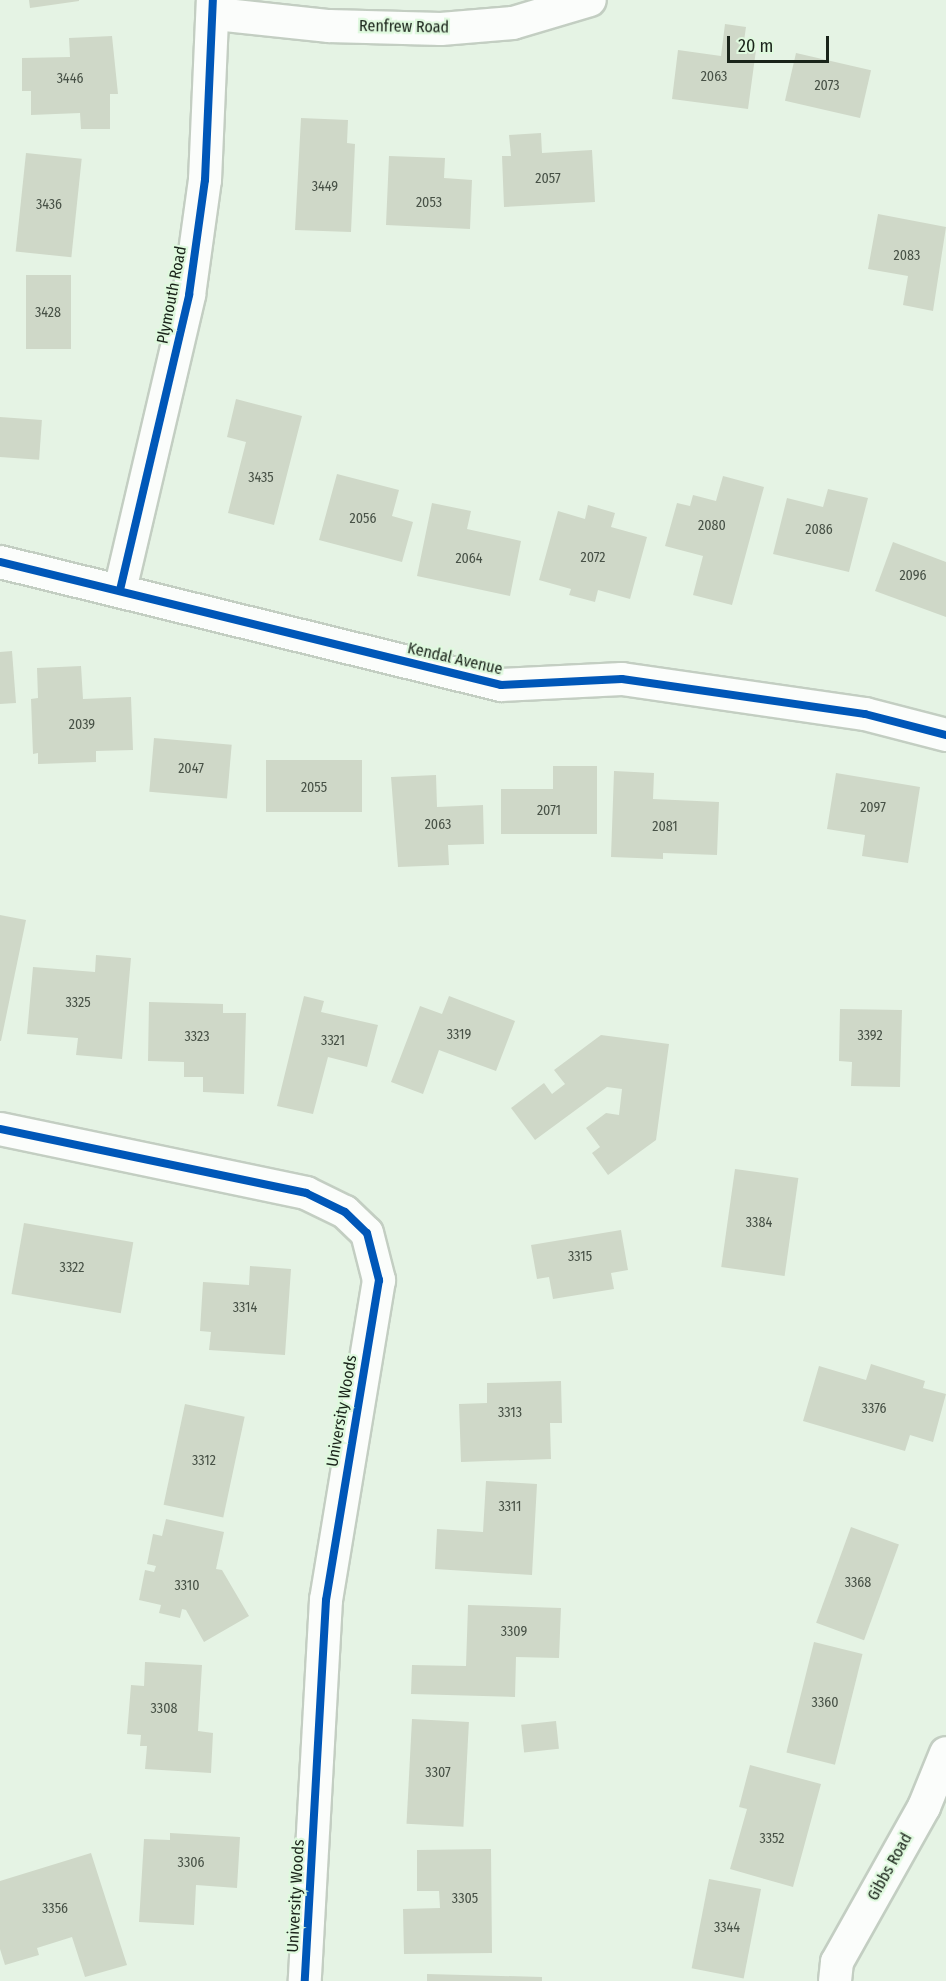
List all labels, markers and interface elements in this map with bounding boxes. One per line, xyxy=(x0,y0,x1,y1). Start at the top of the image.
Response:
street label: Renfrew Road xyxy=(359,17,449,37)
scale bar xyxy=(730,24,832,62)
text: 20 m xyxy=(738,35,773,57)
house number: 2063 xyxy=(701,69,727,85)
house number: 3446 xyxy=(57,71,83,87)
house number: 2073 xyxy=(814,78,840,94)
house number: 2057 xyxy=(535,171,561,187)
house number: 3449 xyxy=(312,179,338,195)
house number: 2053 xyxy=(416,195,442,211)
house number: 3436 xyxy=(36,197,62,213)
street label: Plymouth Road xyxy=(153,245,191,345)
house number: 2083 xyxy=(894,248,920,264)
house number: 3428 xyxy=(35,305,61,321)
house number: 3435 xyxy=(248,470,274,486)
house number: 2056 xyxy=(350,511,376,527)
house number: 2080 xyxy=(698,518,726,534)
house number: 2086 xyxy=(805,522,833,538)
house number: 2072 xyxy=(581,550,605,566)
house number: 2064 xyxy=(455,551,483,567)
house number: 2096 xyxy=(899,568,927,584)
street label: Kendal Avenue xyxy=(406,639,504,679)
house number: 2039 xyxy=(69,717,95,733)
house number: 2047 xyxy=(178,761,204,777)
house number: 2055 xyxy=(301,780,327,796)
house number: 2097 xyxy=(860,800,886,816)
house number: 2071 xyxy=(537,803,561,819)
house number: 2063 xyxy=(425,817,451,833)
house number: 2081 xyxy=(652,819,678,835)
house number: 3325 xyxy=(65,995,91,1011)
house number: 3319 xyxy=(447,1027,471,1043)
house number: 3392 xyxy=(857,1028,883,1044)
house number: 3323 xyxy=(185,1029,209,1045)
house number: 3321 xyxy=(321,1033,345,1049)
house number: 3384 xyxy=(746,1215,772,1231)
house number: 3315 xyxy=(568,1249,592,1265)
house number: 3322 xyxy=(60,1260,84,1276)
house number: 3314 xyxy=(233,1300,257,1316)
street label: University Woods xyxy=(323,1354,361,1468)
house number: 3376 xyxy=(862,1401,886,1417)
house number: 3313 xyxy=(498,1405,522,1421)
house number: 3312 xyxy=(192,1453,216,1469)
house number: 3311 xyxy=(498,1499,522,1515)
house number: 3368 xyxy=(845,1575,871,1591)
house number: 3310 xyxy=(174,1578,200,1594)
house number: 3309 xyxy=(501,1624,527,1640)
house number: 3360 xyxy=(812,1695,838,1711)
house number: 3308 xyxy=(151,1701,177,1717)
house number: 3307 xyxy=(425,1765,451,1781)
street label: Gibbs Road xyxy=(864,1830,916,1904)
house number: 3352 xyxy=(759,1831,785,1847)
street label: University Woods xyxy=(283,1839,309,1953)
house number: 3306 xyxy=(178,1855,204,1871)
house number: 3305 xyxy=(452,1891,478,1907)
house number: 3356 xyxy=(42,1901,68,1917)
house number: 3344 xyxy=(714,1920,740,1936)

